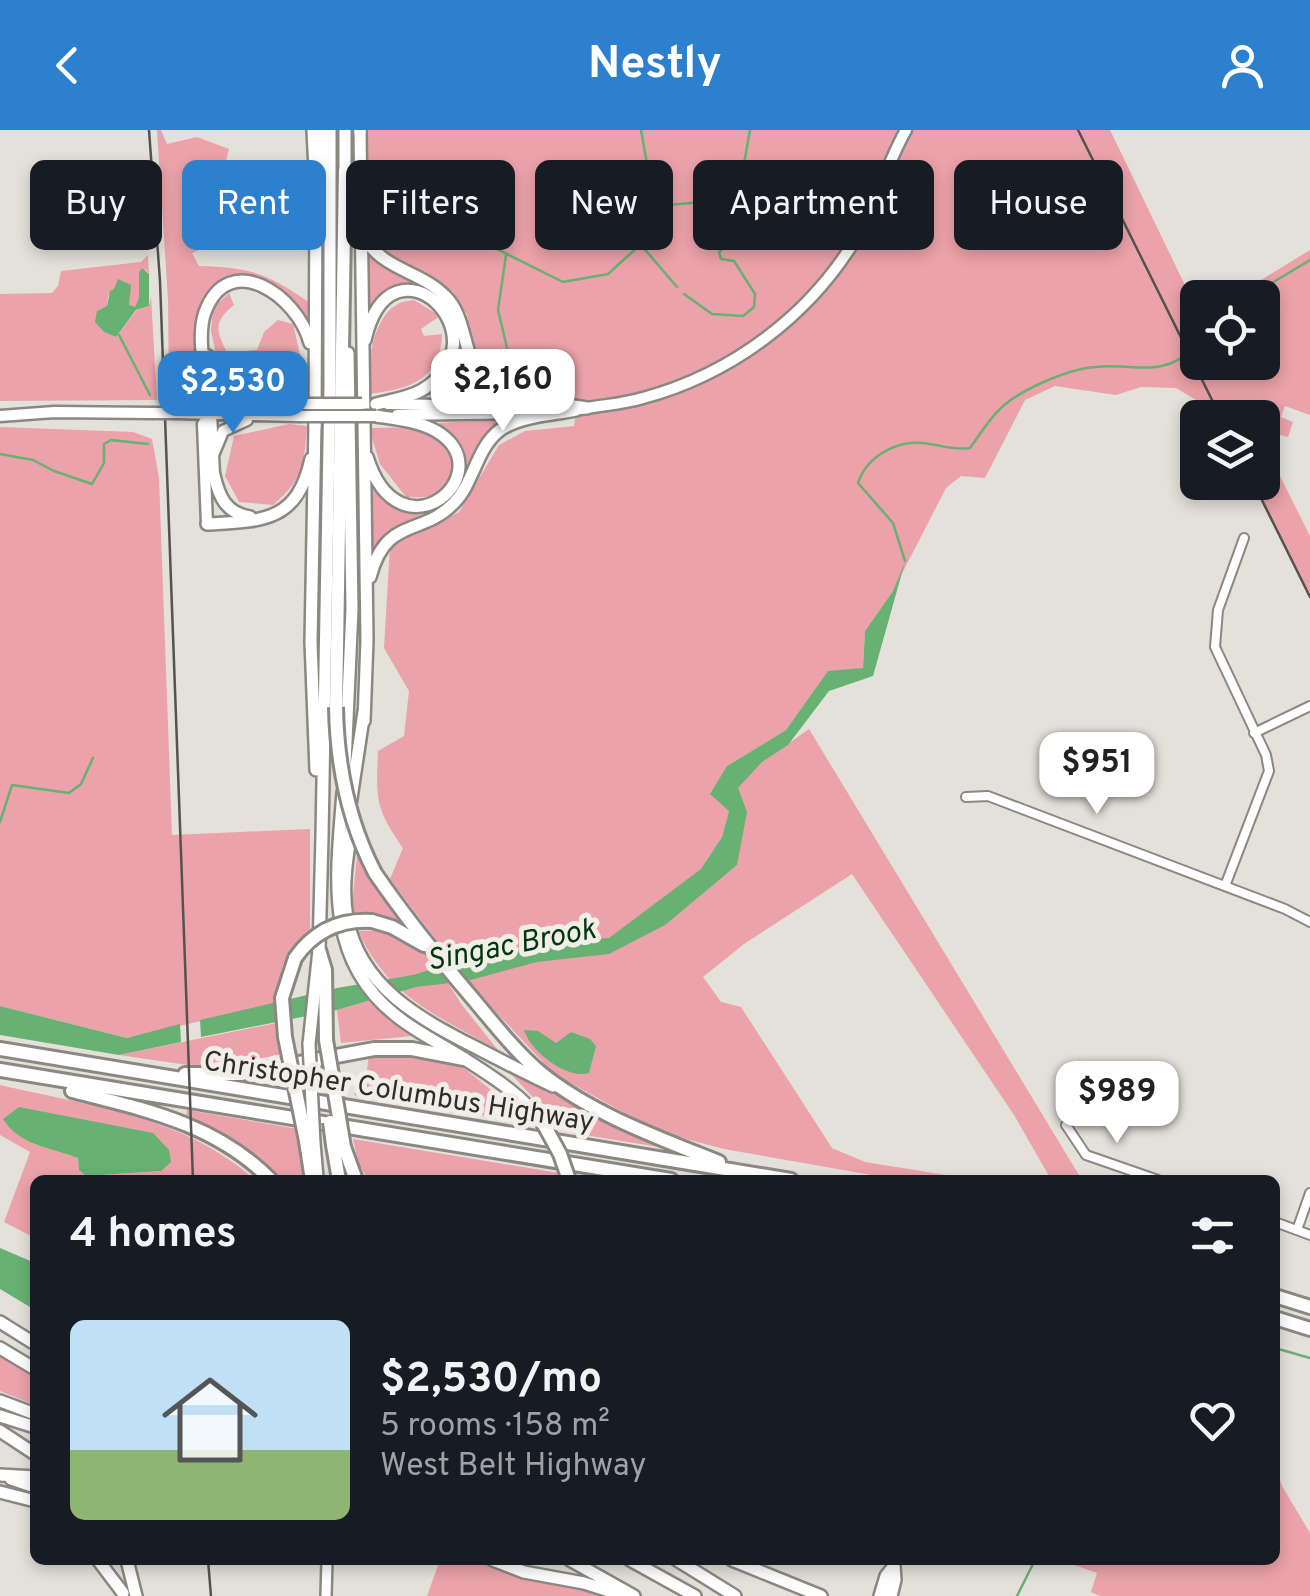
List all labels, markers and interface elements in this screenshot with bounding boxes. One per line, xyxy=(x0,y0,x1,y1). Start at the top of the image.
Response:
text: Nestly xyxy=(588,37,722,94)
icon: back xyxy=(40,38,95,93)
icon: person xyxy=(1215,38,1270,93)
chip: Buy xyxy=(30,160,162,250)
chip: Rent xyxy=(182,160,326,250)
chip: Filters xyxy=(346,160,515,250)
chip: New xyxy=(535,160,673,250)
chip: Apartment xyxy=(693,160,934,250)
chip: House xyxy=(954,160,1123,250)
map controls xyxy=(1180,280,1280,500)
button: locate xyxy=(1180,280,1280,380)
pin: $2,160 xyxy=(422,349,584,434)
pin: $2,530 xyxy=(152,351,314,436)
text: $2,160 xyxy=(453,361,553,401)
text: $2,530 xyxy=(180,363,286,403)
button: layers xyxy=(1180,400,1280,500)
pin: $951 xyxy=(1038,732,1156,817)
text: $951 xyxy=(1061,744,1133,784)
water label: Singac Brook xyxy=(424,912,600,981)
street label: Christopher Columbus Highway xyxy=(201,1044,596,1142)
pin: $989 xyxy=(1058,1061,1176,1146)
text: $989 xyxy=(1078,1073,1156,1113)
icon: filters xyxy=(1185,1208,1240,1263)
text: 4 homes xyxy=(70,1209,237,1262)
text: $2,530/mo xyxy=(380,1354,602,1407)
icon: home xyxy=(150,1360,270,1480)
icon: heart xyxy=(1185,1393,1240,1448)
text: 5 rooms · 158 m² xyxy=(380,1407,610,1447)
text: West Belt Highway xyxy=(380,1447,646,1487)

